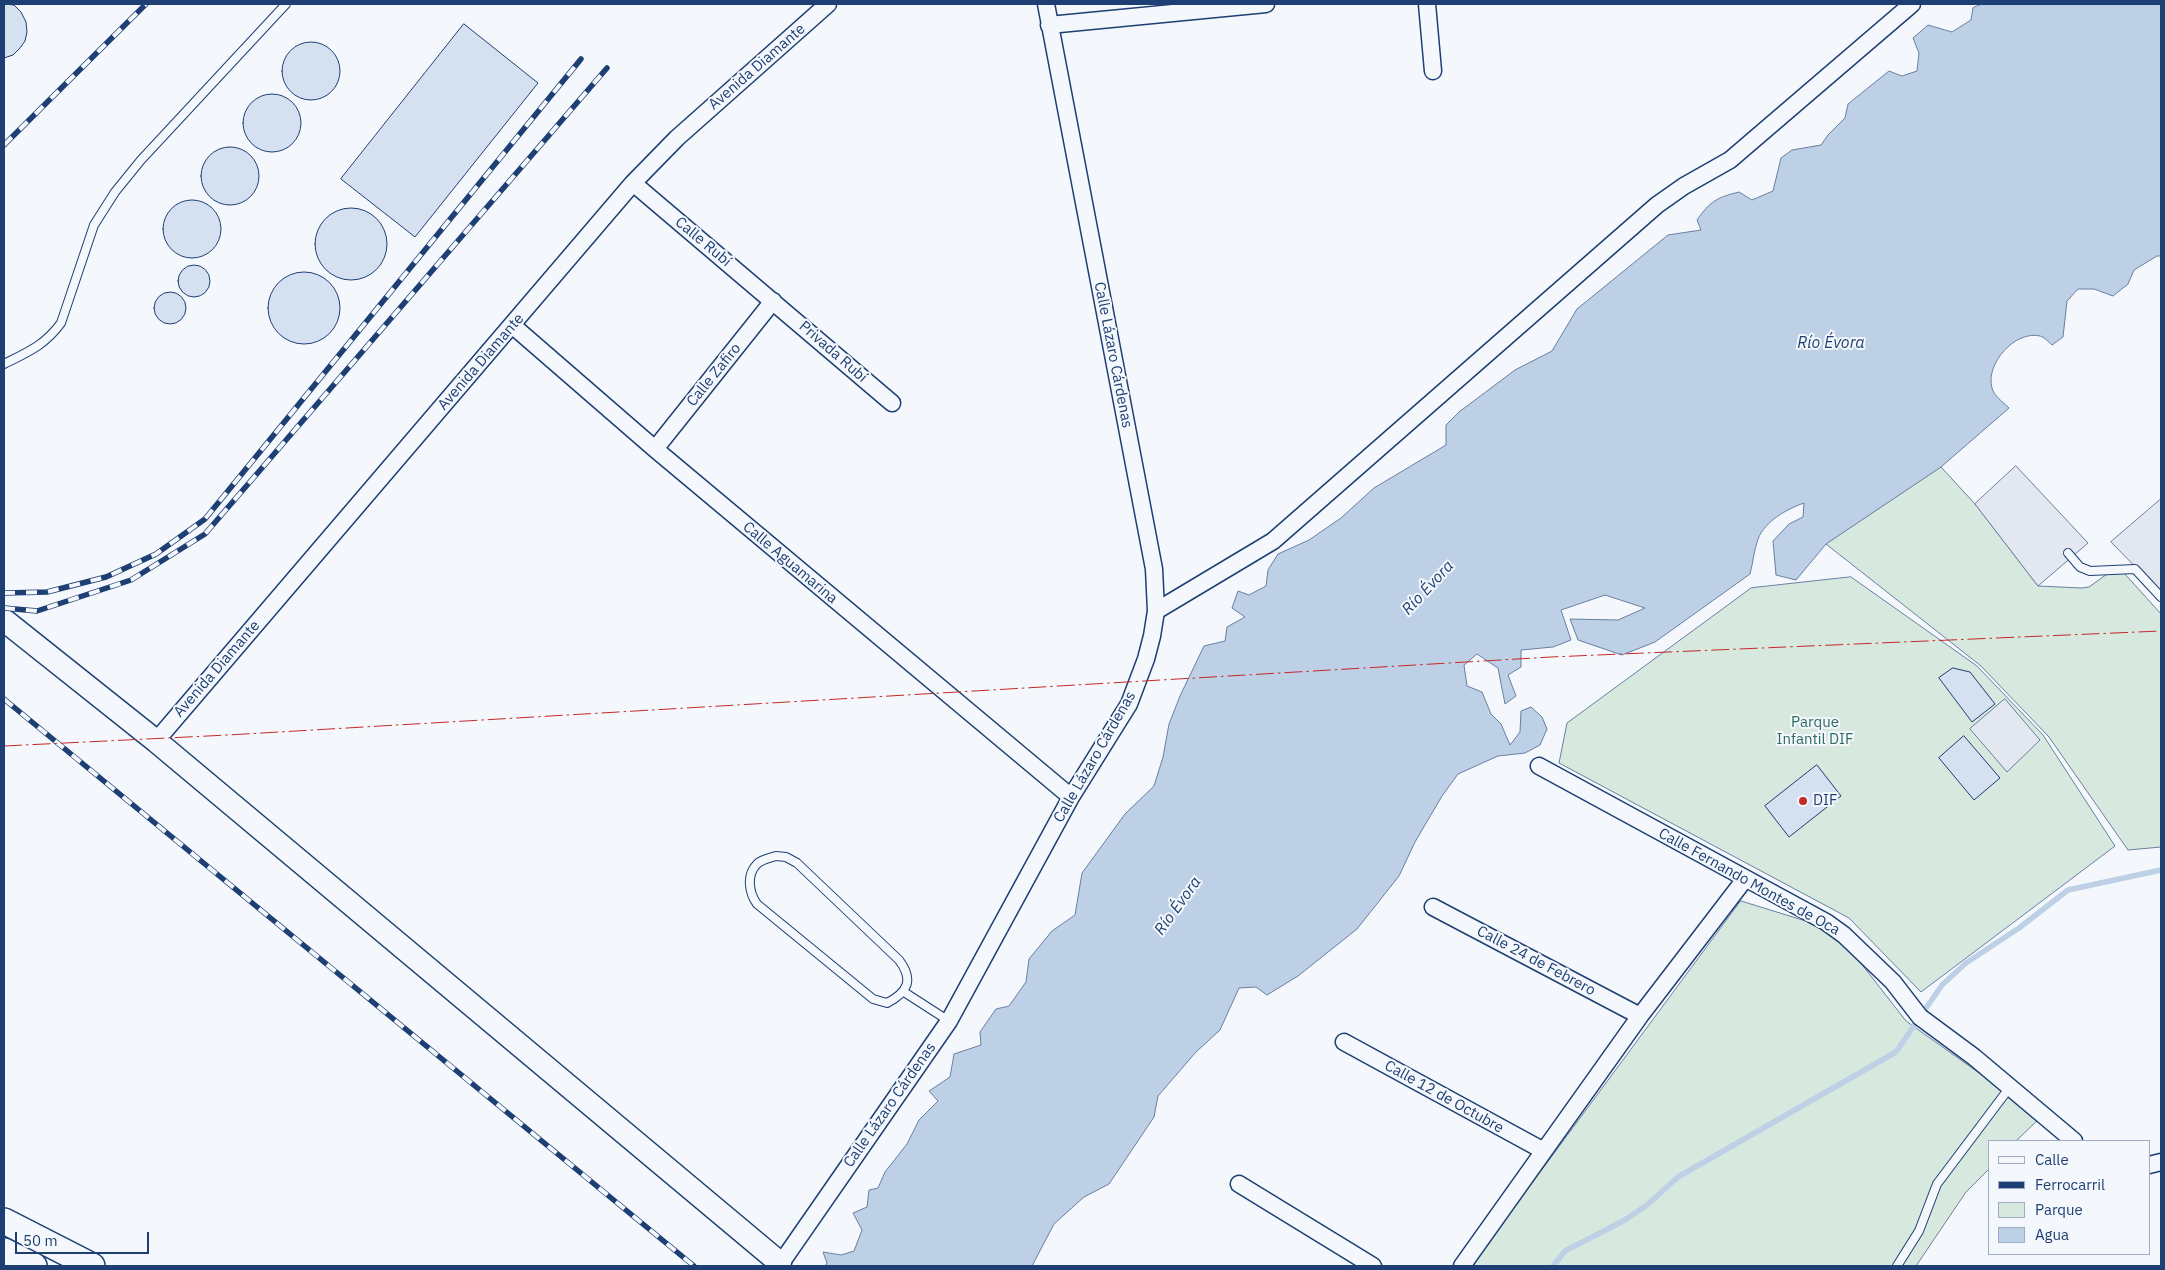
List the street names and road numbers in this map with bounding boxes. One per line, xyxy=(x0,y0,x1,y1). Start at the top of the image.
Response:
street label: Avenida Diamante xyxy=(705,20,809,114)
street label: Calle Rubí xyxy=(671,213,735,271)
street label: Calle Lázaro Cárdenas xyxy=(1090,280,1136,430)
street label: Avenida Diamante xyxy=(434,310,528,414)
street label: Privada Rubí xyxy=(795,318,871,386)
street label: Calle Zafiro xyxy=(683,340,745,410)
street label: Calle Aguamarina xyxy=(739,518,841,608)
street label: Avenida Diamante xyxy=(170,617,264,721)
street label: Calle Lázaro Cárdenas xyxy=(1050,688,1140,826)
street label: Calle Fernando Montes de Oca xyxy=(1655,825,1843,939)
street label: Calle 24 de Febrero xyxy=(1474,922,1598,1000)
street label: Calle Lázaro Cárdenas xyxy=(840,1039,940,1171)
street label: Calle 12 de Octubre xyxy=(1381,1057,1507,1137)

